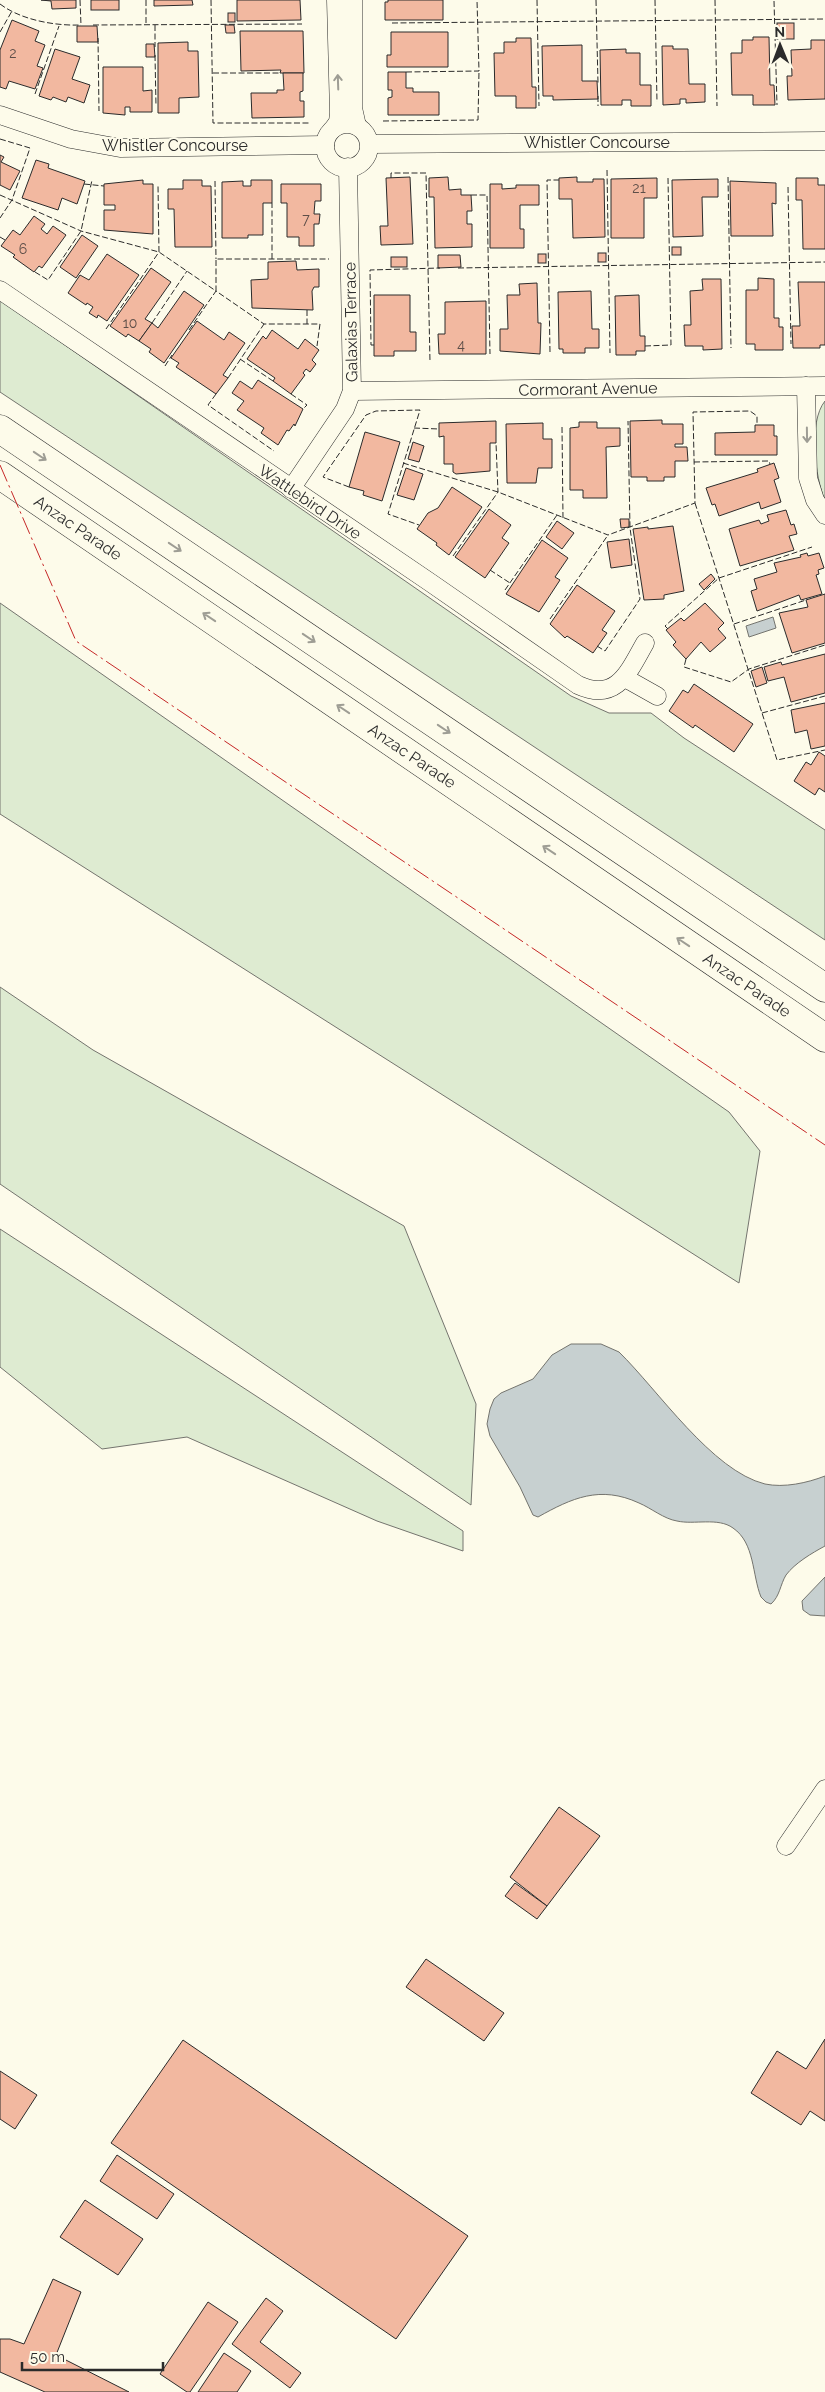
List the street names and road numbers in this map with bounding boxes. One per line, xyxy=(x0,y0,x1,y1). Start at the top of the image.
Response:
street label: Whistler Concourse xyxy=(524,133,670,152)
street label: Whistler Concourse xyxy=(102,136,248,155)
street label: Galaxias Terrace xyxy=(340,262,362,382)
street label: Cormorant Avenue xyxy=(518,378,658,400)
street label: Wattlebird Drive xyxy=(255,461,365,543)
street label: Anzac Parade xyxy=(30,492,126,564)
street label: Anzac Parade xyxy=(364,720,460,792)
street label: Anzac Parade xyxy=(699,949,795,1021)

